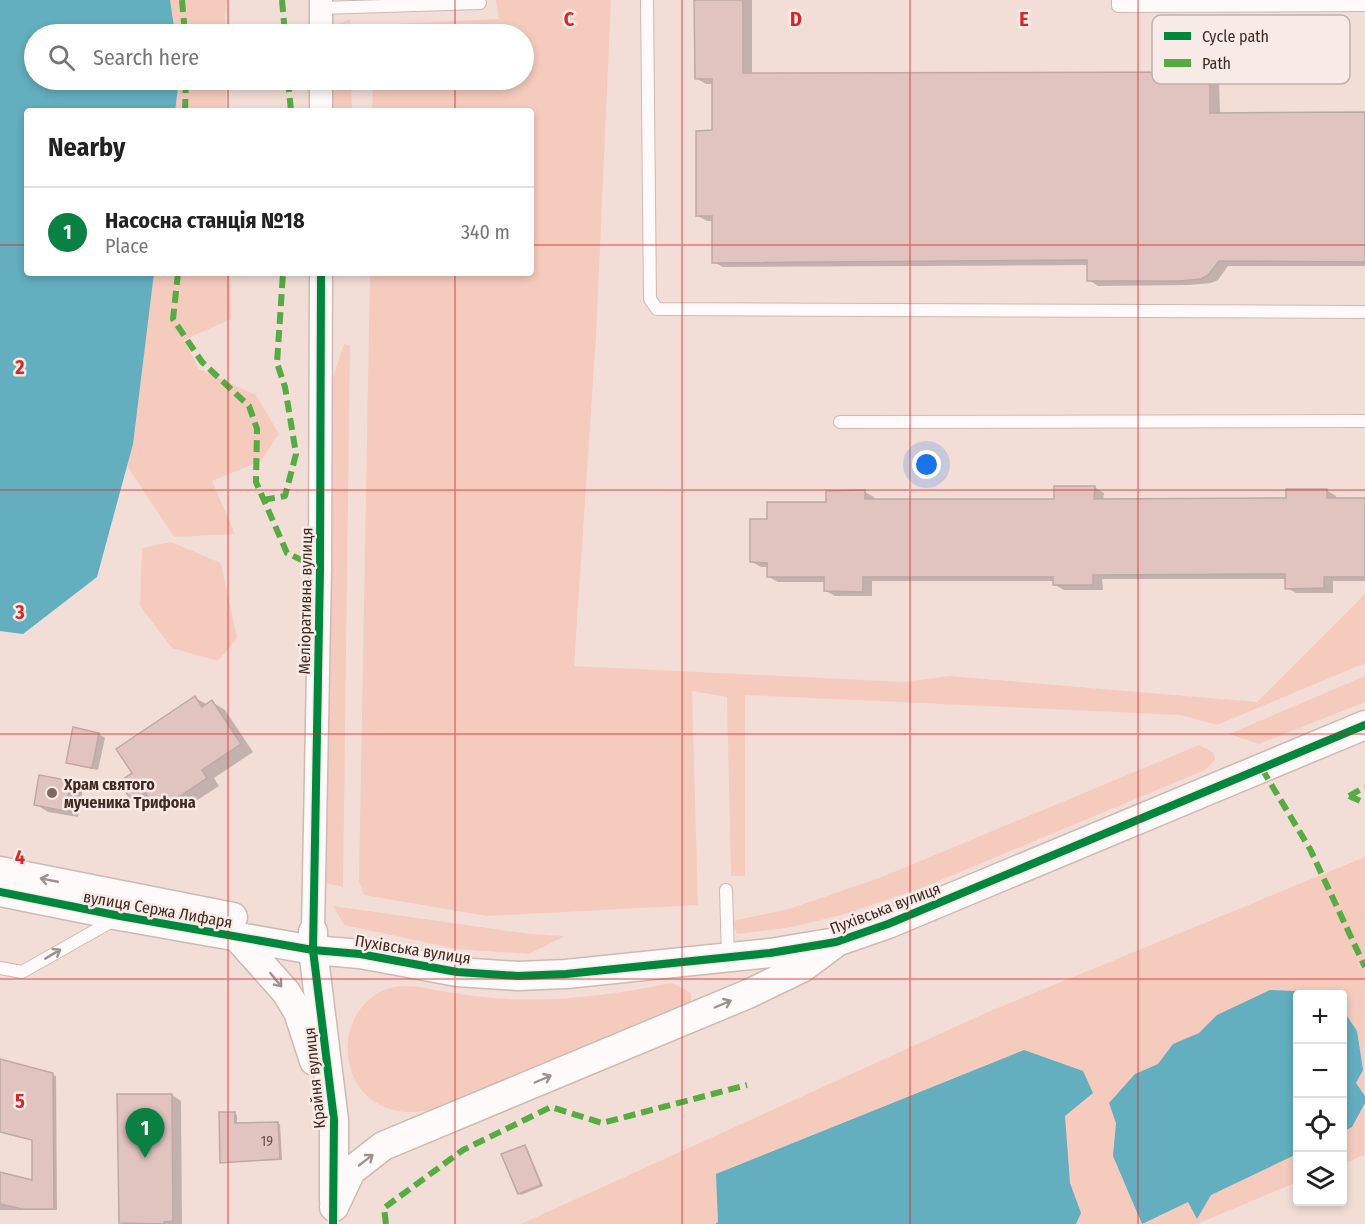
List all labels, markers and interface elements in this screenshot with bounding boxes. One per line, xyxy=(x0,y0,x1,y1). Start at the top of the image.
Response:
text: C xyxy=(564,7,575,31)
text: D xyxy=(790,7,802,31)
text: E xyxy=(1019,7,1029,31)
legend xyxy=(1152,15,1350,84)
search box xyxy=(24,24,534,90)
text: Cycle path xyxy=(1202,27,1269,46)
icon: search xyxy=(45,41,78,74)
text: Search here xyxy=(93,44,199,71)
text: Path xyxy=(1202,54,1231,73)
text: Nearby xyxy=(48,132,125,163)
text: Насосна станція №18 xyxy=(105,207,305,234)
text: 1 xyxy=(63,220,72,244)
text: 340 m xyxy=(461,220,510,244)
text: Place xyxy=(105,234,148,258)
text: 2 xyxy=(14,355,25,379)
your location xyxy=(912,450,941,479)
street label: Меліоративна вулиця xyxy=(295,527,316,675)
text: 3 xyxy=(14,600,25,624)
place label: Храм святого мученика Трифона xyxy=(63,775,196,812)
marker: Храм святого мученика Трифона xyxy=(45,786,59,800)
text: 4 xyxy=(15,845,25,869)
one-way arrow xyxy=(40,874,59,885)
street label: Пухівська вулиця xyxy=(827,879,943,938)
street label: вулиця Сержа Лифаря xyxy=(82,887,234,932)
street label: Пухівська вулиця xyxy=(354,931,472,968)
one-way arrow xyxy=(44,947,61,959)
one-way arrow xyxy=(270,972,283,988)
map controls xyxy=(1293,990,1347,1206)
button: + xyxy=(1293,990,1347,1044)
one-way arrow xyxy=(714,998,732,1009)
street label: Крайня вулиця xyxy=(300,1026,329,1129)
button: − xyxy=(1293,1044,1347,1098)
one-way arrow xyxy=(534,1073,552,1084)
text: 5 xyxy=(15,1089,25,1113)
button: locate xyxy=(1293,1098,1347,1152)
pin: 1 xyxy=(126,1108,164,1158)
house number: 19 xyxy=(261,1133,273,1150)
button: layers xyxy=(1293,1152,1347,1206)
one-way arrow xyxy=(358,1153,374,1166)

